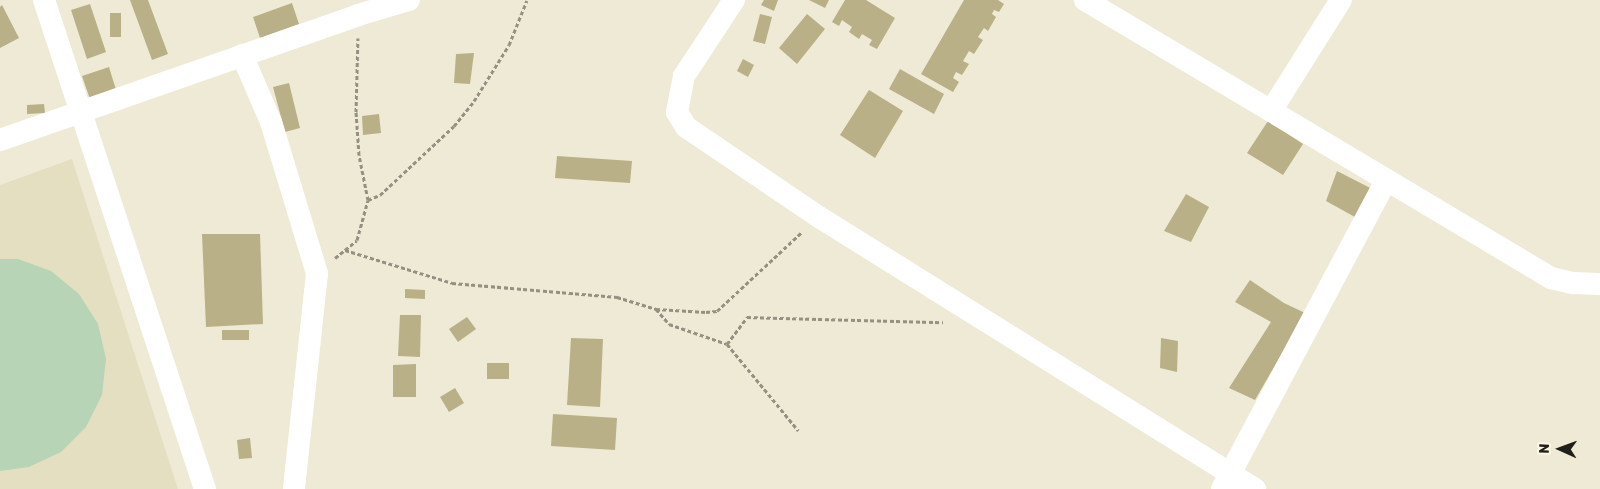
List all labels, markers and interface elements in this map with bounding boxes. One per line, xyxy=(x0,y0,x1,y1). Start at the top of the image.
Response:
north arrow xyxy=(1535,424,1585,474)
text: N xyxy=(1536,443,1553,454)

